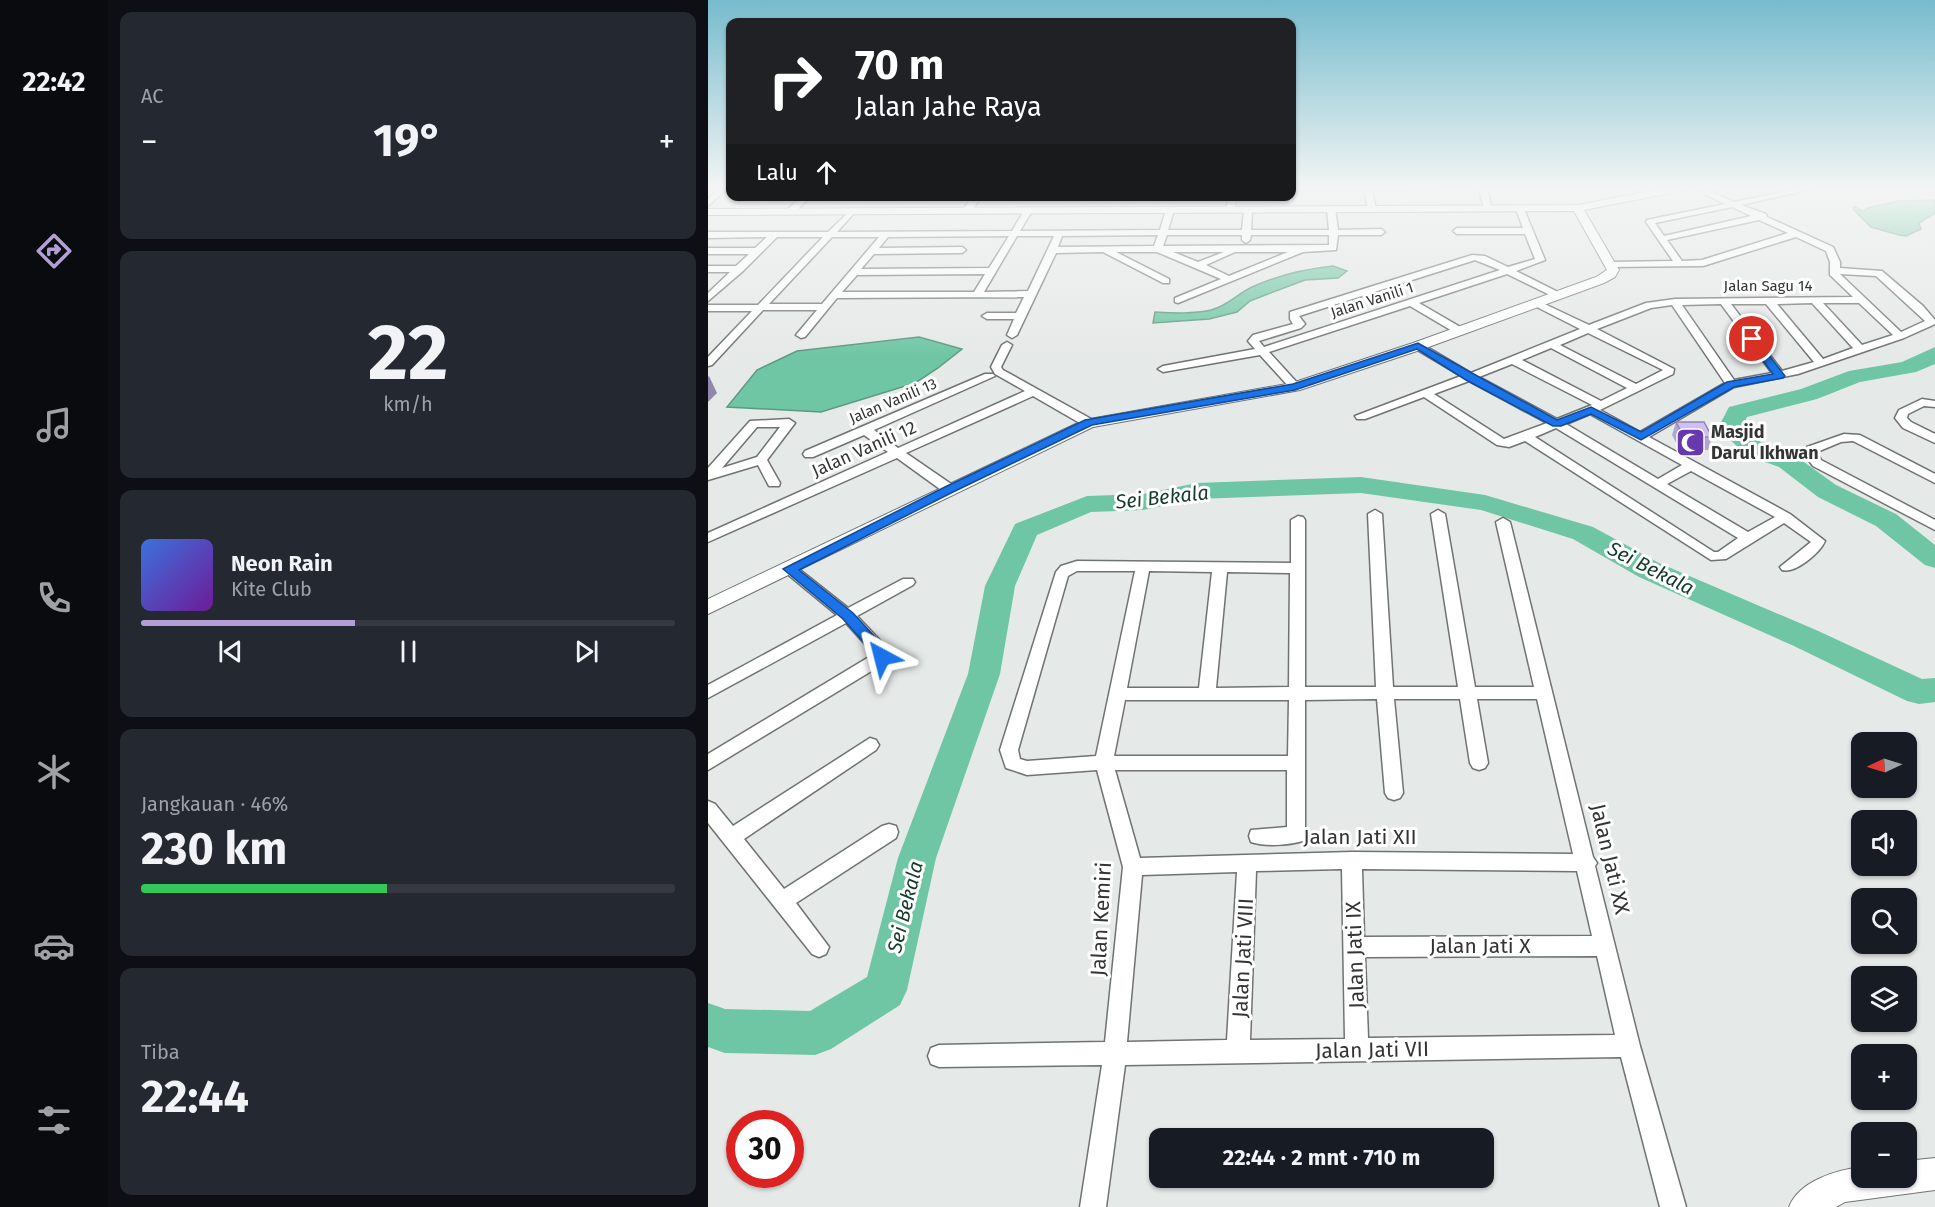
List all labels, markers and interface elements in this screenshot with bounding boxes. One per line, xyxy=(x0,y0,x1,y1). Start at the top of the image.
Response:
text: 70 m xyxy=(855,40,944,90)
icon: right xyxy=(756,42,834,120)
text: 22:42 xyxy=(23,66,85,98)
text: AC xyxy=(141,84,163,108)
text: Jalan Jahe Raya xyxy=(855,91,1042,123)
text: 19° xyxy=(373,114,443,168)
text: − xyxy=(141,122,158,162)
text: + xyxy=(659,122,675,162)
icon: ahead xyxy=(810,156,843,189)
text: Lalu xyxy=(756,159,798,186)
icon: directions xyxy=(33,230,75,272)
street label: Jalan Sagu 14 xyxy=(1724,277,1812,295)
street label: Jalan Vanili 1 xyxy=(1328,278,1416,322)
text: 22 xyxy=(368,306,448,400)
pin xyxy=(1726,313,1777,364)
icon: arrive xyxy=(1735,322,1768,355)
street label: Jalan Vanili 13 xyxy=(847,374,939,428)
text: km/h xyxy=(383,392,433,416)
icon: music xyxy=(33,404,75,446)
street label: Jalan Vanili 12 xyxy=(808,416,920,482)
place label: Masjid Darul Ikhwan xyxy=(1711,421,1819,464)
mosque icon: Masjid Darul Ikhwan xyxy=(1674,426,1706,458)
water label: Sei Bekala xyxy=(1113,480,1210,514)
water label: Sei Bekala xyxy=(1603,536,1698,600)
text: Neon Rain xyxy=(231,550,333,577)
icon: phone xyxy=(33,577,75,619)
text: Kite Club xyxy=(231,577,312,601)
position arrow xyxy=(850,625,914,689)
icon: previous xyxy=(214,635,247,668)
icon: pause xyxy=(392,635,425,668)
icon: next xyxy=(570,635,603,668)
north arrow xyxy=(1851,732,1917,798)
map controls xyxy=(1851,732,1917,1188)
icon: climate xyxy=(33,751,75,793)
text: Jangkauan · 46% xyxy=(141,792,288,816)
street label: Jalan Jati XX xyxy=(1585,801,1635,917)
button: sound xyxy=(1851,810,1917,876)
text: 230 km xyxy=(141,822,287,876)
street label: Jalan Jati XII xyxy=(1303,824,1417,850)
water label: Sei Bekala xyxy=(882,859,928,956)
street label: Jalan Kemiri xyxy=(1085,861,1117,977)
button: search xyxy=(1851,888,1917,954)
street label: Jalan Jati VIII xyxy=(1227,897,1259,1019)
street label: Jalan Jati IX xyxy=(1340,900,1370,1009)
icon: car xyxy=(33,925,75,967)
street label: Jalan Jati X xyxy=(1429,933,1531,959)
button: layers xyxy=(1851,966,1917,1032)
street label: Jalan Jati VII xyxy=(1315,1036,1429,1064)
text: Tiba xyxy=(141,1040,180,1064)
button: + xyxy=(1851,1044,1917,1110)
text: 22:44 xyxy=(141,1070,249,1124)
icon: filters xyxy=(33,1099,75,1141)
speed limit sign: 30 xyxy=(726,1110,804,1188)
button: − xyxy=(1851,1122,1917,1188)
text: 22:44 · 2 mnt · 710 m xyxy=(1223,1144,1420,1171)

